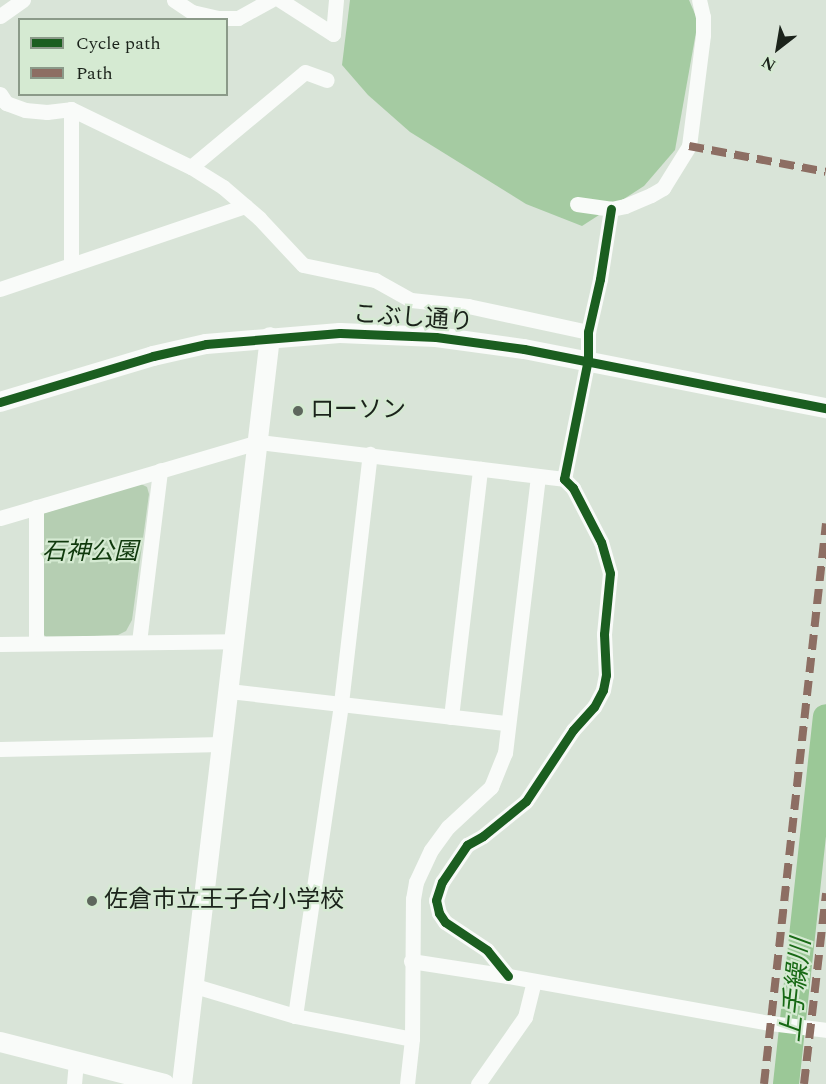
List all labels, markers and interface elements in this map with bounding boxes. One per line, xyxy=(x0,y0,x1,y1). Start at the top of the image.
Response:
legend xyxy=(18,18,228,96)
north arrow xyxy=(748,18,808,78)
text: Cycle path xyxy=(76,30,161,57)
text: N xyxy=(757,50,781,77)
text: Path xyxy=(76,60,113,87)
street label: こぶし通り xyxy=(352,300,474,338)
place label: ローソン xyxy=(310,397,406,425)
marker: ローソン xyxy=(291,404,305,418)
park label: 石神公園 xyxy=(42,539,138,567)
place label: 佐倉市立王子台小学校 xyxy=(104,887,344,915)
marker: 佐倉市立王子台小学校 xyxy=(85,894,99,908)
water label: 上手繰川 xyxy=(776,937,818,1043)

